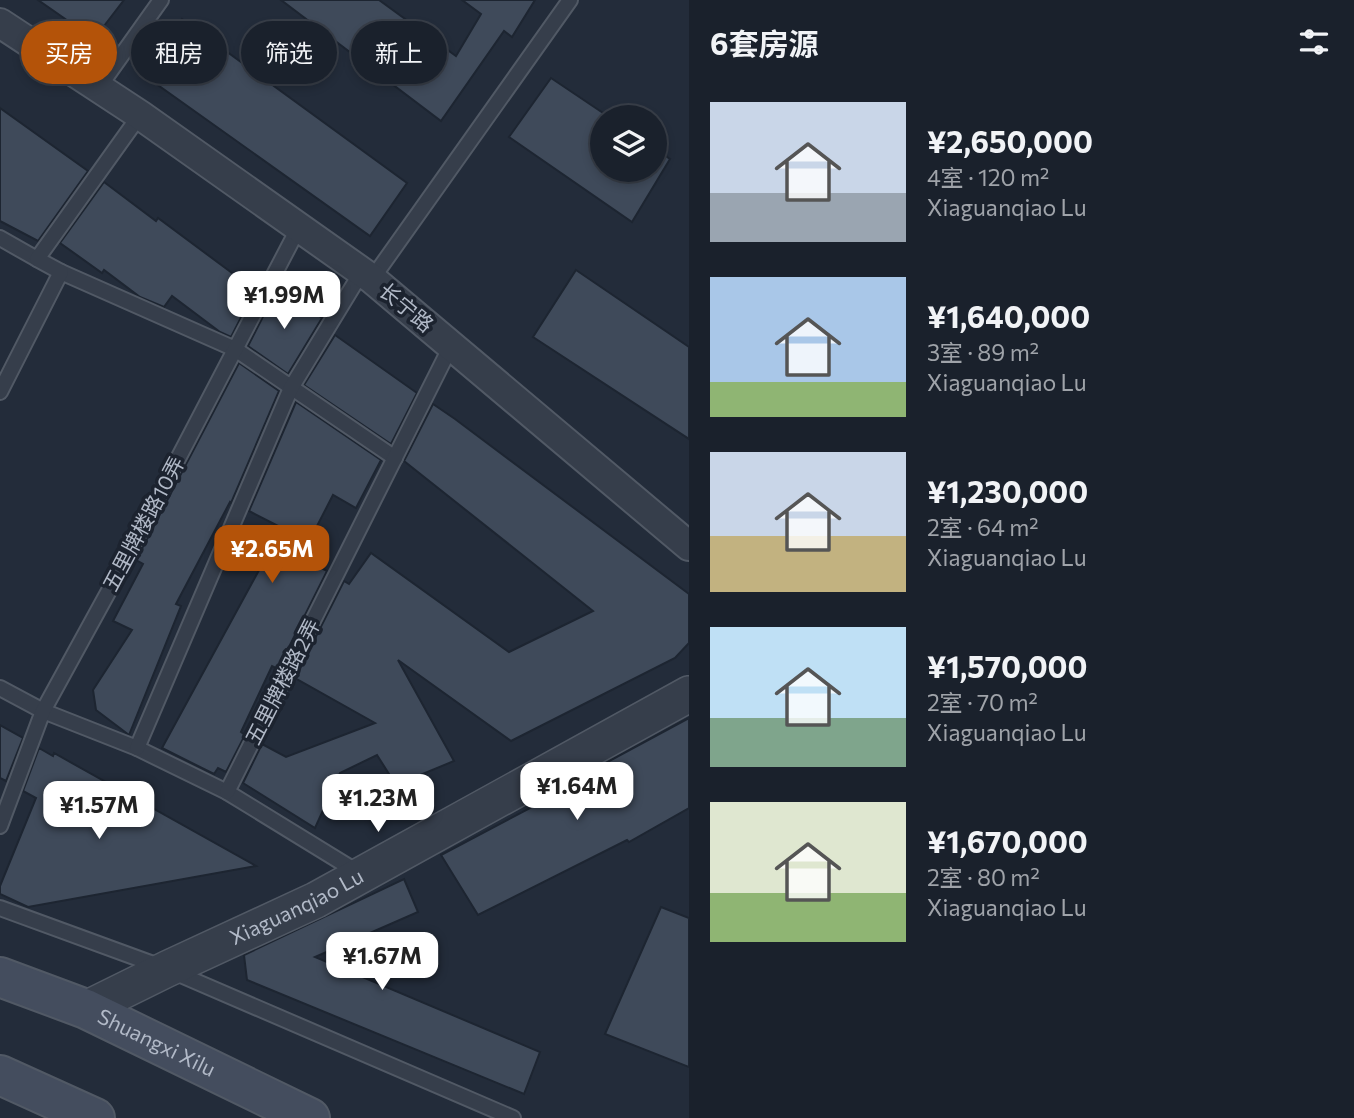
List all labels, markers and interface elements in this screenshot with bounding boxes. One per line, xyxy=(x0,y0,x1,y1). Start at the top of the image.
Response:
chip: 买房 xyxy=(21,21,117,84)
chip: 租房 xyxy=(131,21,227,84)
chip: 筛选 xyxy=(241,21,337,84)
chip: 新上 xyxy=(351,21,447,84)
icon: filters xyxy=(1295,23,1333,61)
text: 6套房源 xyxy=(710,24,819,61)
map controls xyxy=(590,105,667,182)
button: layers xyxy=(590,105,667,182)
text: ¥2,650,000 xyxy=(927,122,1093,159)
icon: home xyxy=(766,130,850,214)
text: 4室 · 120 m² xyxy=(927,163,1049,191)
text: Xiaguanqiao Lu xyxy=(927,193,1087,221)
pin: ¥1.99M xyxy=(227,272,341,331)
street label: 长宁路 xyxy=(375,277,439,337)
text: ¥1.99M xyxy=(243,280,325,308)
text: ¥1,640,000 xyxy=(927,297,1090,334)
icon: home xyxy=(766,305,850,389)
text: 3室 · 89 m² xyxy=(927,338,1039,366)
text: Xiaguanqiao Lu xyxy=(927,368,1087,396)
street label: 五里牌楼路10弄 xyxy=(97,452,189,595)
text: ¥1,230,000 xyxy=(927,472,1088,509)
icon: home xyxy=(766,480,850,564)
text: 2室 · 64 m² xyxy=(927,513,1038,541)
pin: ¥2.65M xyxy=(215,526,329,585)
text: ¥2.65M xyxy=(230,534,314,562)
text: Xiaguanqiao Lu xyxy=(927,543,1087,571)
street label: 五里牌楼路2弄 xyxy=(239,614,324,748)
text: ¥1,570,000 xyxy=(927,647,1087,684)
icon: home xyxy=(766,655,850,739)
text: 2室 · 70 m² xyxy=(927,688,1038,716)
text: Xiaguanqiao Lu xyxy=(927,718,1087,746)
pin: ¥1.64M xyxy=(520,762,634,822)
text: ¥1.64M xyxy=(536,771,618,799)
pin: ¥1.23M xyxy=(321,774,435,834)
pin: ¥1.57M xyxy=(42,782,156,841)
text: ¥1.23M xyxy=(338,783,418,811)
text: ¥1.57M xyxy=(59,790,139,818)
text: ¥1,670,000 xyxy=(927,822,1088,859)
icon: home xyxy=(766,830,850,914)
street label: Xiaguanqiao Lu xyxy=(225,862,367,949)
text: 2室 · 80 m² xyxy=(927,863,1040,891)
text: Xiaguanqiao Lu xyxy=(927,893,1087,921)
pin: ¥1.67M xyxy=(325,932,439,992)
text: ¥1.67M xyxy=(342,941,422,969)
street label: Shuangxi Xilu xyxy=(94,1003,220,1081)

